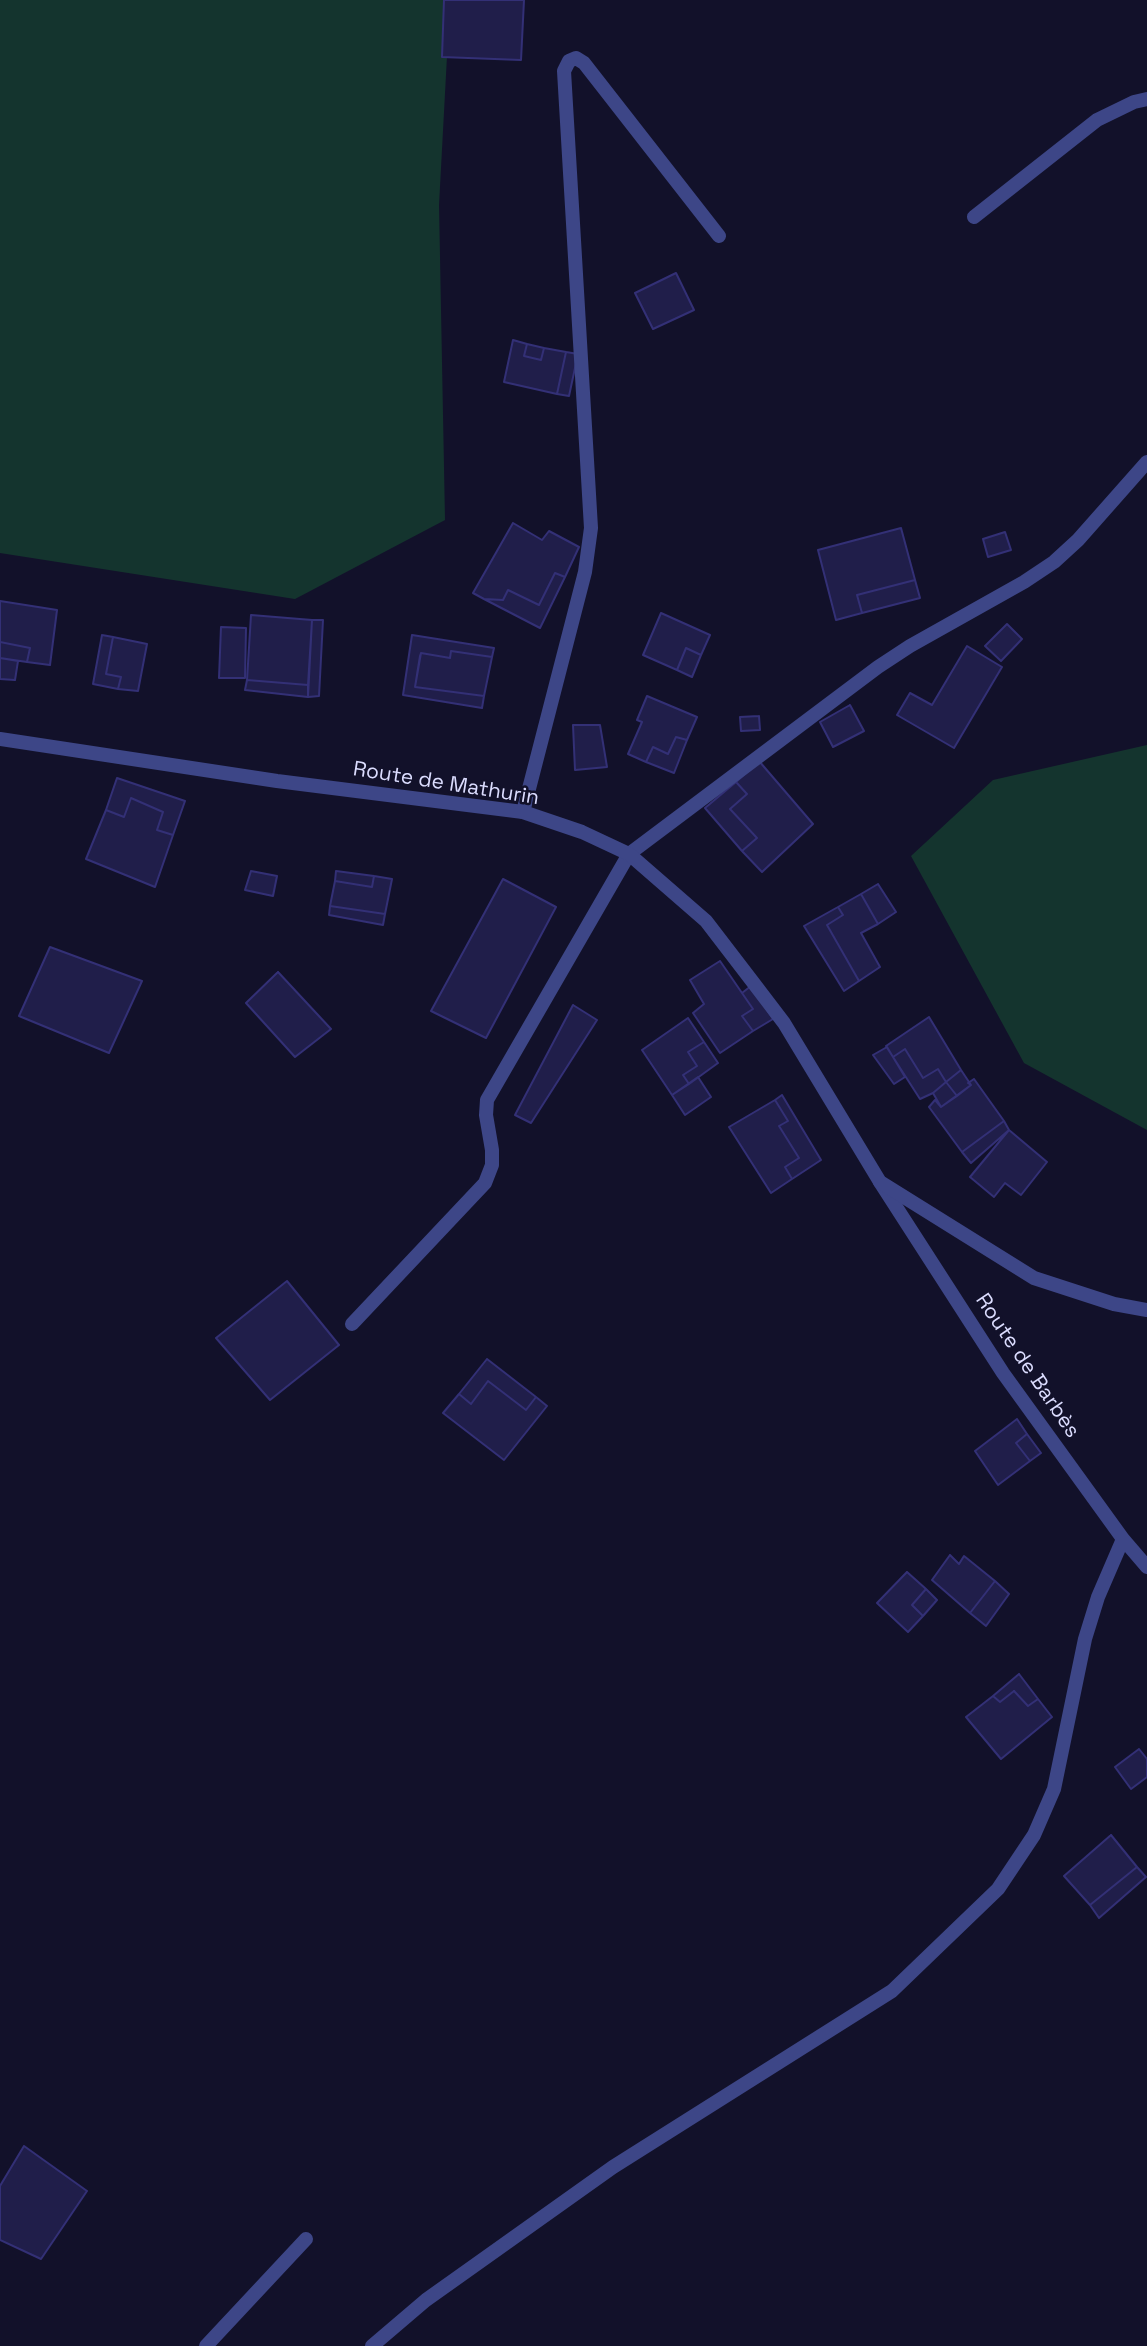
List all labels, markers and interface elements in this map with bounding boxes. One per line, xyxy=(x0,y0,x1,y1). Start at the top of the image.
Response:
street label: Route de Mathurin xyxy=(351,757,541,811)
street label: Route de Barbès xyxy=(969,1289,1085,1443)

